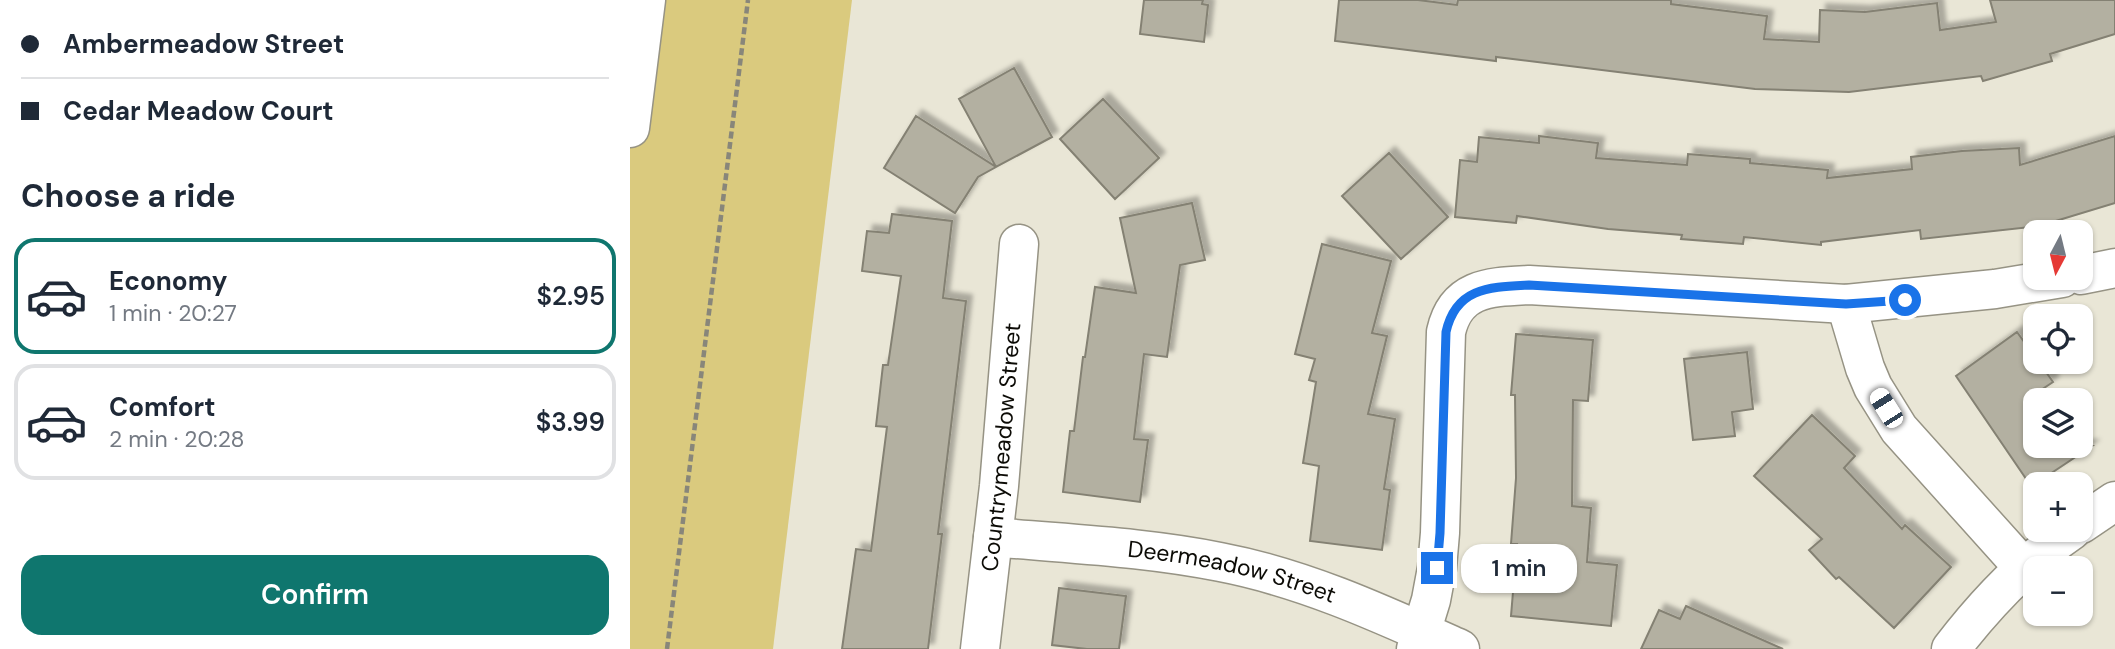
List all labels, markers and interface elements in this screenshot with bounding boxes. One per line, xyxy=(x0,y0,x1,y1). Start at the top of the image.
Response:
text: Ambermeadow Street xyxy=(63,27,344,61)
text: Cedar Meadow Court xyxy=(63,94,334,128)
text: Choose a ride xyxy=(21,175,236,217)
north arrow xyxy=(2023,220,2093,290)
map controls xyxy=(2023,220,2093,626)
text: Economy xyxy=(109,264,227,298)
icon: car xyxy=(25,265,88,328)
text: $2.95 xyxy=(537,279,605,313)
route start xyxy=(1889,284,1921,316)
text: 1 min · 20:27 xyxy=(109,298,237,328)
button: locate xyxy=(2023,304,2093,374)
street label: Countrymeadow Street xyxy=(974,322,1027,573)
car xyxy=(1866,385,1907,431)
button: layers xyxy=(2023,388,2093,458)
text: Comfort xyxy=(109,390,215,424)
icon: car xyxy=(25,391,88,454)
text: $3.99 xyxy=(536,405,605,439)
text: 2 min · 20:28 xyxy=(109,424,245,454)
button: + xyxy=(2023,472,2093,542)
street label: Deermeadow Street xyxy=(1126,534,1340,610)
callout: 1 min xyxy=(1462,544,1577,592)
route end xyxy=(1421,552,1453,584)
text: 1 min xyxy=(1492,553,1546,583)
button: Confirm xyxy=(21,555,609,635)
button: − xyxy=(2023,556,2093,626)

